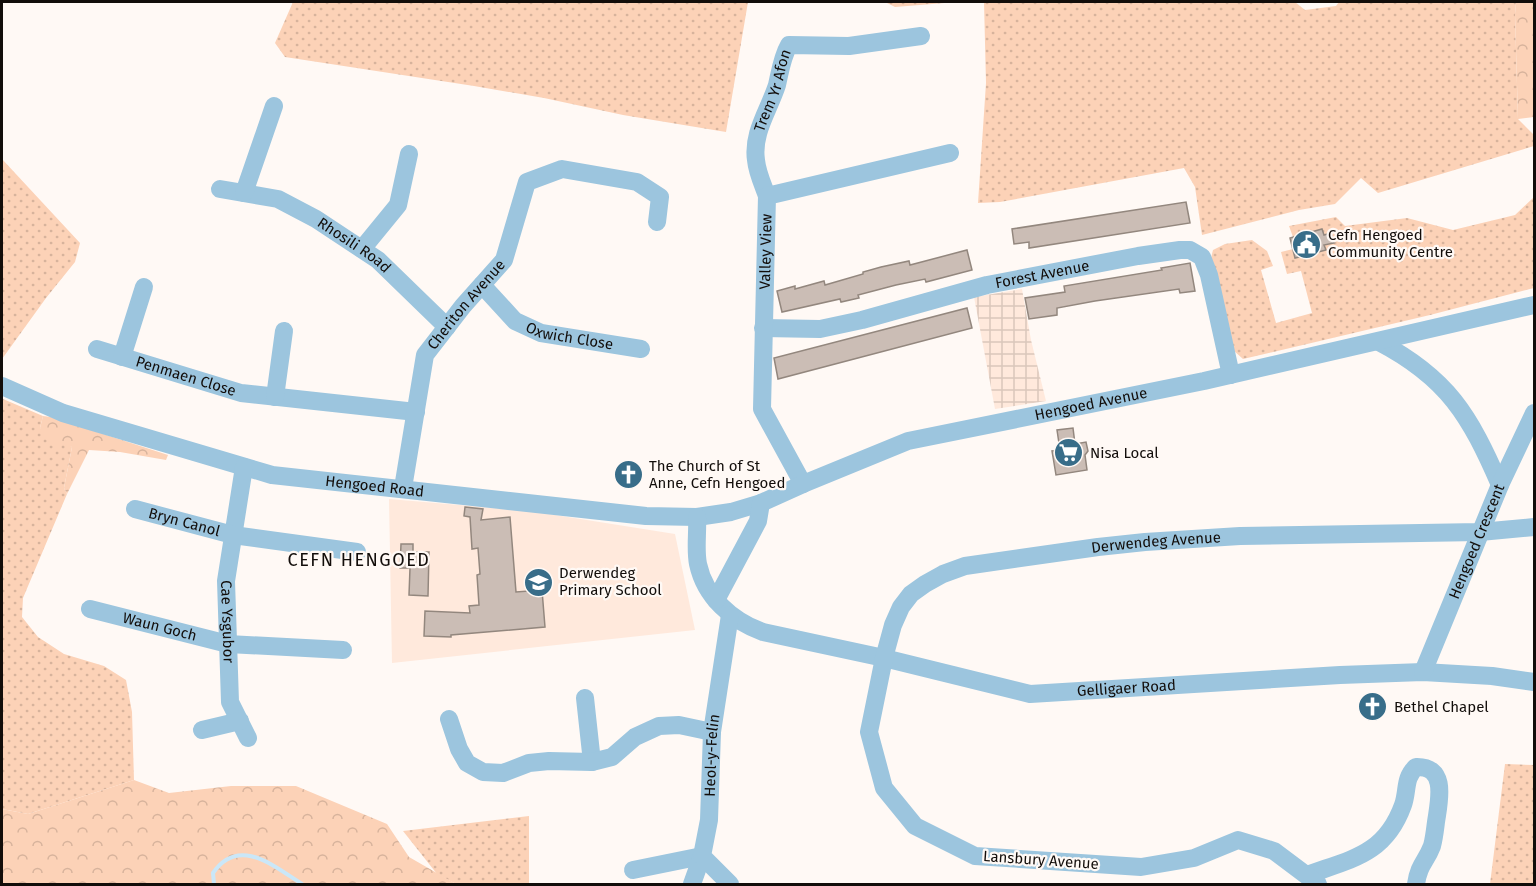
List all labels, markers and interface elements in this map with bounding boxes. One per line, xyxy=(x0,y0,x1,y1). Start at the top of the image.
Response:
street label: Trem Yr Afon xyxy=(750,47,795,134)
street label: Rhosili Road xyxy=(314,213,395,277)
street label: Valley View xyxy=(756,213,776,289)
place label: Cefn Hengoed Community Centre xyxy=(1328,226,1453,261)
public building icon: Cefn Hengoed Community Centre xyxy=(1291,228,1323,260)
street label: Cheriton Avenue xyxy=(424,256,509,353)
street label: Forest Avenue xyxy=(994,257,1091,292)
street label: Oxwich Close xyxy=(523,318,615,353)
street label: Penmaen Close xyxy=(134,352,238,400)
street label: Hengoed Avenue xyxy=(1033,384,1149,424)
supermarket icon: Nisa Local xyxy=(1053,437,1085,469)
place label: Nisa Local xyxy=(1090,444,1159,462)
place label: The Church of St Anne, Cefn Hengoed xyxy=(649,457,785,492)
church icon: The Church of St Anne, Cefn Hengoed xyxy=(612,459,644,491)
street label: Hengoed Road xyxy=(324,472,425,501)
street label: Hengoed Crescent xyxy=(1445,481,1509,602)
street label: Bryn Canol xyxy=(146,504,223,540)
street label: Derwendeg Avenue xyxy=(1090,528,1221,557)
district label: CEFN HENGOED xyxy=(288,549,430,571)
place label: Derwendeg Primary School xyxy=(559,564,662,599)
school or university icon: Derwendeg Primary School xyxy=(522,566,554,598)
street label: Cae Ysgubor xyxy=(217,580,238,664)
street label: Waun Goch xyxy=(121,609,199,645)
street label: Gelligaer Road xyxy=(1076,676,1176,700)
church icon: Bethel Chapel xyxy=(1357,691,1389,723)
place label: Bethel Chapel xyxy=(1394,698,1489,716)
street label: Heol-y-Felin xyxy=(701,713,724,797)
street label: Lansbury Avenue xyxy=(983,847,1099,873)

